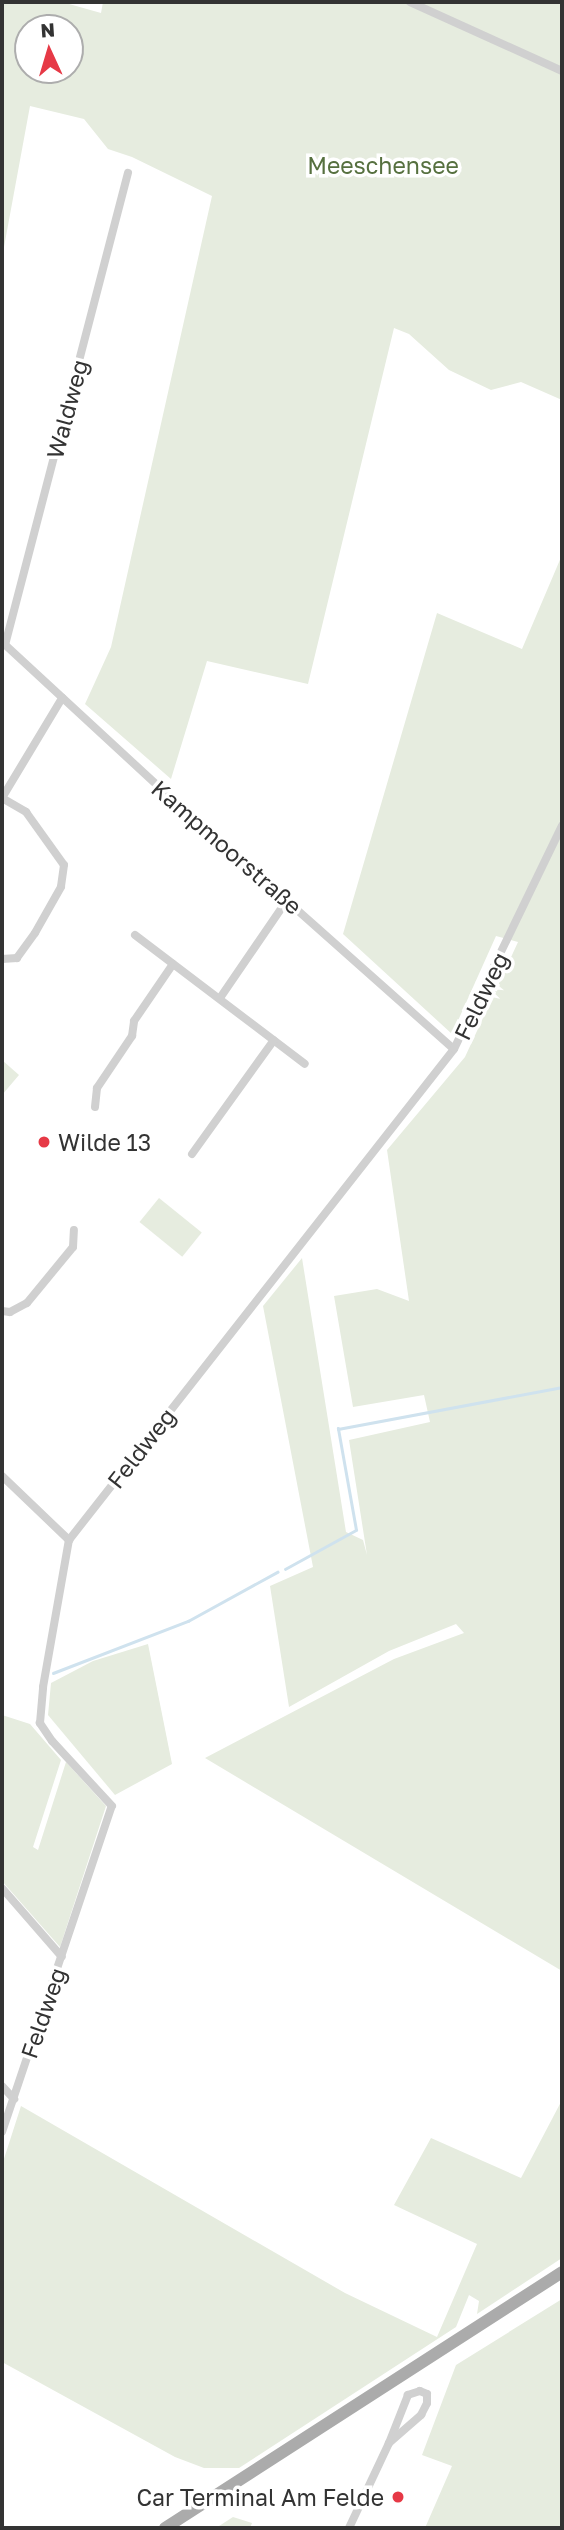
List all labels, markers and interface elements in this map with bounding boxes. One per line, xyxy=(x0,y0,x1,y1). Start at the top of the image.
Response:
north arrow xyxy=(14,14,84,84)
text: N xyxy=(40,18,56,42)
park label: Meeschensee xyxy=(307,151,459,179)
street label: Waldweg xyxy=(41,356,93,462)
street label: Kampmoorstraße xyxy=(146,774,308,920)
street label: Feldweg xyxy=(448,948,514,1044)
place label: Wilde 13 xyxy=(58,1128,151,1156)
marker: Wilde 13 xyxy=(36,1134,52,1150)
street label: Feldweg xyxy=(101,1402,181,1494)
street label: Feldweg xyxy=(15,1964,71,2062)
place label: Car Terminal Am Felde xyxy=(136,2483,384,2511)
marker: Car Terminal Am Felde xyxy=(390,2489,406,2505)

